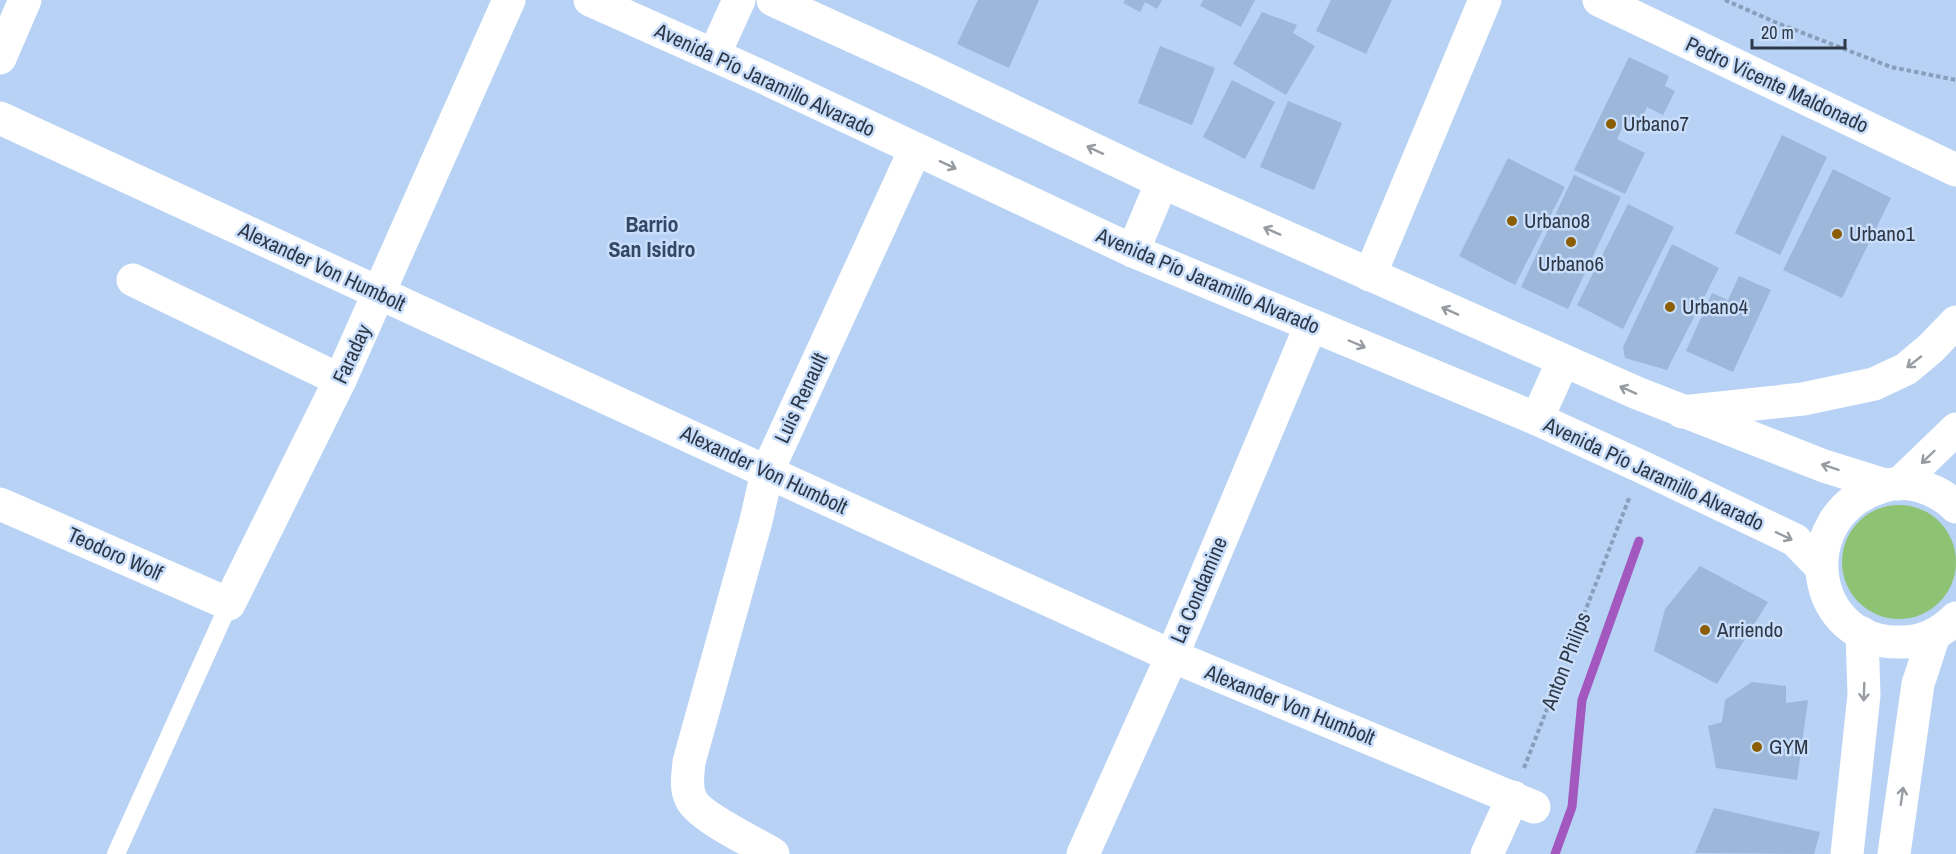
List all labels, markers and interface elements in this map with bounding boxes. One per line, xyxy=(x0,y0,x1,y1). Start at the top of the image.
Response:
scale bar xyxy=(1752,12,1845,50)
street label: Avenida Pío Jaramillo Alvarado xyxy=(649,15,880,143)
text: 20 m xyxy=(1761,20,1794,45)
street label: Pedro Vicente Maldonado xyxy=(1681,29,1873,140)
place label: Urbano7 xyxy=(1623,109,1689,138)
marker: Urbano7 xyxy=(1604,117,1618,131)
one-way arrow xyxy=(1086,143,1104,155)
one-way arrow xyxy=(938,160,956,172)
place label: Urbano8 xyxy=(1524,206,1590,235)
district label: Barrio San Isidro xyxy=(608,209,696,264)
marker: Urbano8 xyxy=(1505,214,1519,228)
street label: Alexander Von Humbolt xyxy=(233,215,411,318)
place label: Urbano1 xyxy=(1849,219,1915,248)
street label: Avenida Pío Jaramillo Alvarado xyxy=(1091,220,1324,341)
one-way arrow xyxy=(1263,225,1282,236)
marker: Urbano1 xyxy=(1830,227,1844,241)
marker: Urbano6 xyxy=(1564,235,1578,249)
place label: Urbano6 xyxy=(1538,249,1604,278)
place label: Urbano4 xyxy=(1682,292,1748,321)
marker: Urbano4 xyxy=(1663,300,1677,314)
one-way arrow xyxy=(1441,304,1459,315)
street label: Faraday xyxy=(325,319,378,388)
one-way arrow xyxy=(1348,339,1366,350)
street label: Luis Renault xyxy=(767,348,834,448)
one-way arrow xyxy=(1906,356,1922,369)
one-way arrow xyxy=(1620,383,1638,395)
street label: Avenida Pío Jaramillo Alvarado xyxy=(1538,409,1769,537)
street label: Alexander Von Humbolt xyxy=(675,418,853,521)
one-way arrow xyxy=(1920,449,1935,464)
one-way arrow xyxy=(1821,461,1840,472)
street label: Teodoro Wolf xyxy=(63,520,167,587)
one-way arrow xyxy=(1775,530,1793,542)
street label: La Condamine xyxy=(1163,532,1234,647)
street label: Anton Philips xyxy=(1533,608,1597,715)
place label: Arriendo xyxy=(1716,615,1783,644)
marker: Arriendo xyxy=(1698,623,1712,637)
street label: Alexander Von Humbolt xyxy=(1200,657,1380,752)
one-way arrow xyxy=(1858,681,1870,701)
place label: GYM xyxy=(1769,732,1808,761)
marker: GYM xyxy=(1750,740,1764,754)
one-way arrow xyxy=(1896,787,1907,806)

